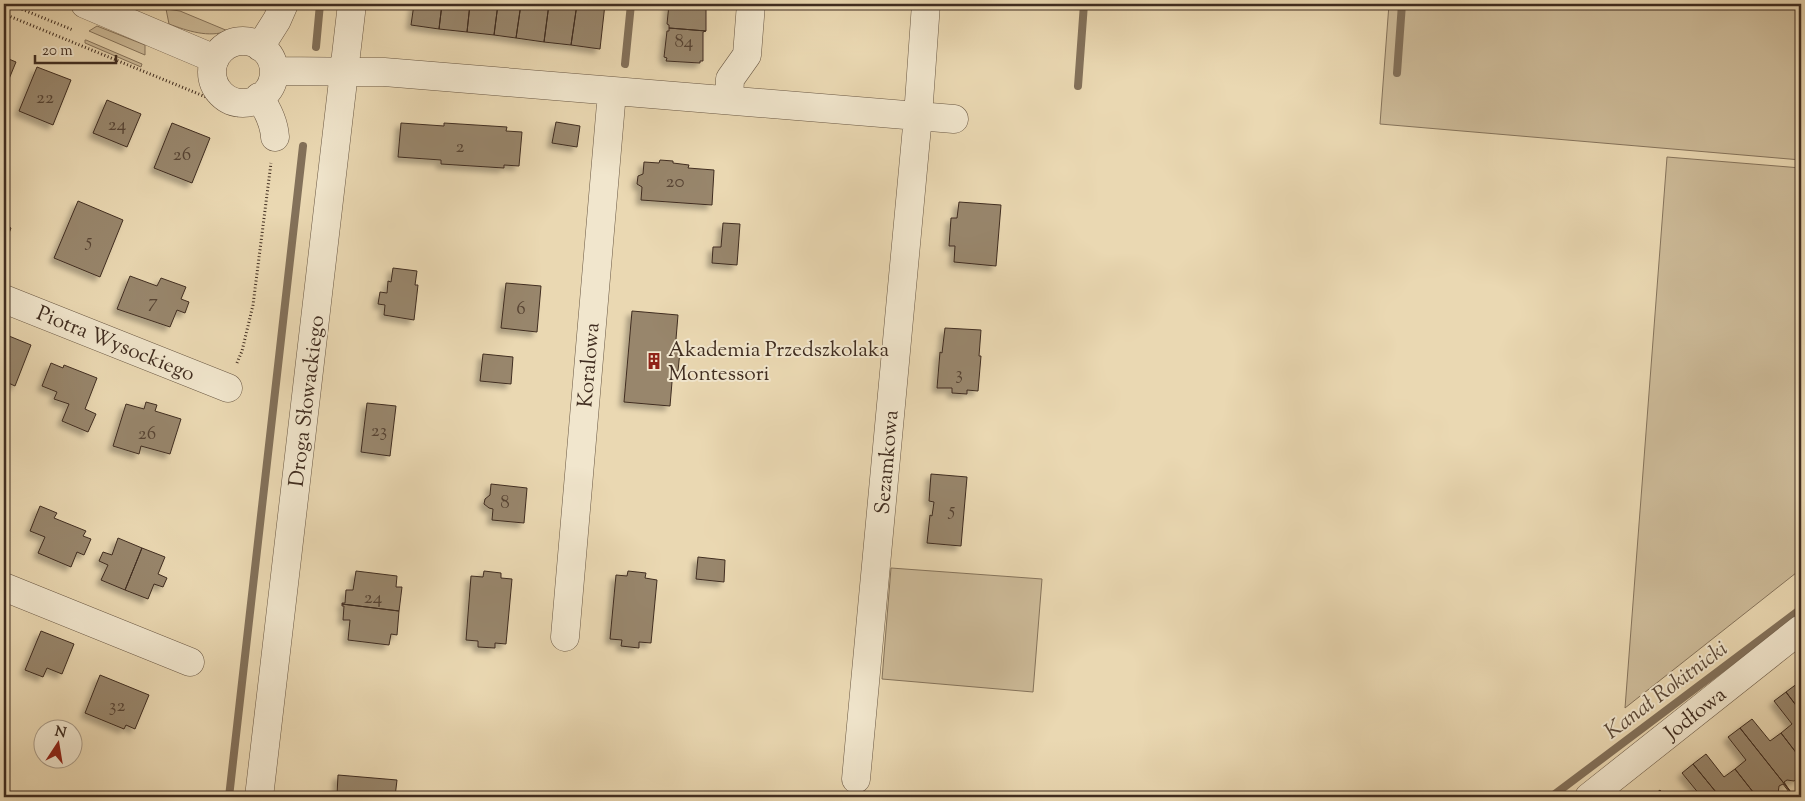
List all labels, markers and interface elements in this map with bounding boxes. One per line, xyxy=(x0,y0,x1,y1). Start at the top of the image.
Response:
house number: 84 xyxy=(675,29,694,56)
scale bar xyxy=(35,32,116,64)
text: 20 m xyxy=(42,41,73,62)
house number: 22 xyxy=(36,85,54,112)
house number: 24 xyxy=(108,112,127,139)
house number: 2 xyxy=(456,134,465,161)
house number: 26 xyxy=(173,142,191,169)
house number: 20 xyxy=(666,169,684,196)
house number: 5 xyxy=(85,228,93,255)
house number: 7 xyxy=(148,289,158,316)
house number: 6 xyxy=(516,296,526,323)
street label: Piotra Wysockiego xyxy=(32,299,199,390)
street label: Droga Słowackiego xyxy=(283,314,333,489)
street label: Koralowa xyxy=(571,321,609,409)
place label: Akademia Przedszkolaka Montessori xyxy=(668,336,889,390)
building icon: Akademia Przedszkolaka Montessori xyxy=(644,351,664,371)
house number: 3 xyxy=(955,361,963,388)
street label: Sezamkowa xyxy=(868,408,908,516)
house number: 23 xyxy=(371,418,387,445)
house number: 26 xyxy=(138,421,156,448)
house number: 8 xyxy=(500,490,510,517)
house number: 5 xyxy=(948,497,956,524)
house number: 24 xyxy=(364,585,383,612)
water label: Kanał Rokitnicki xyxy=(1598,634,1735,748)
street label: Jodłowa xyxy=(1658,681,1734,749)
house number: 32 xyxy=(109,693,125,720)
north arrow xyxy=(32,718,82,768)
text: N xyxy=(53,722,68,744)

